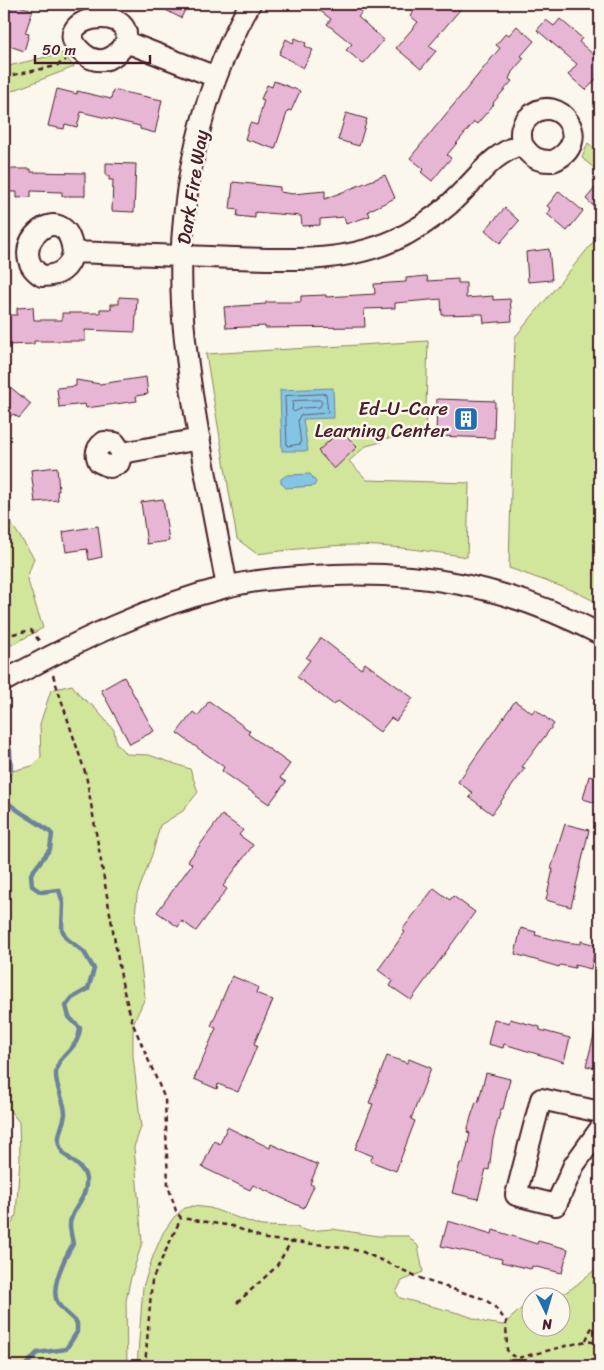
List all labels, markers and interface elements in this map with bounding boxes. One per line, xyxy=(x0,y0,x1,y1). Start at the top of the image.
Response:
scale bar xyxy=(35,32,150,64)
text: 50 m xyxy=(42,37,77,63)
street label: Dark Fire Way xyxy=(167,127,218,247)
place label: Ed-U-Care Learning Center xyxy=(315,392,449,447)
building icon: Ed-U-Care Learning Center xyxy=(453,406,479,432)
north arrow xyxy=(522,1288,572,1338)
text: N xyxy=(541,1311,554,1337)

